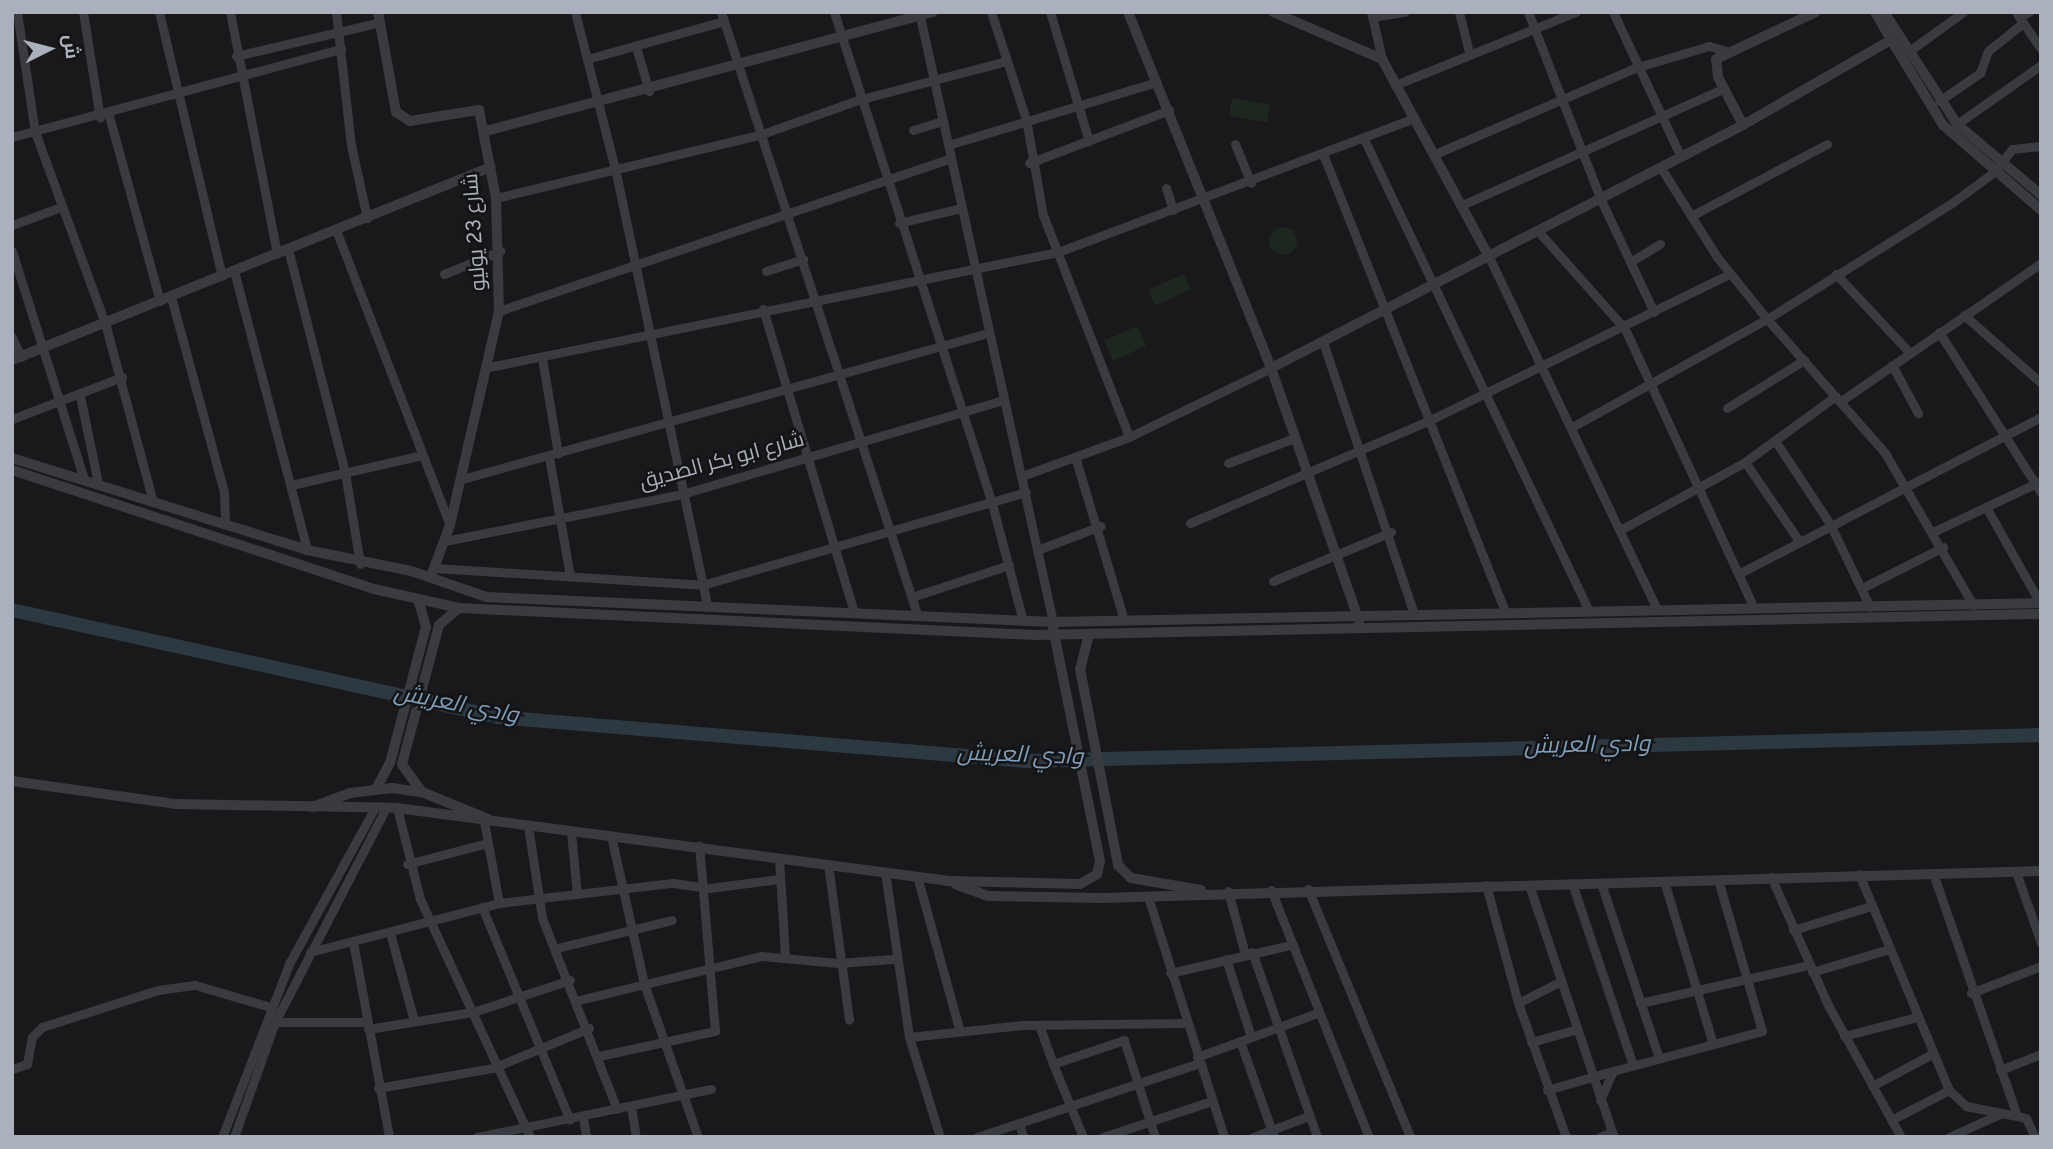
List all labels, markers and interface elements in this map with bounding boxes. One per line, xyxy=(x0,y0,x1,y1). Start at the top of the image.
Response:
north arrow xyxy=(14,14,84,84)
text: ش xyxy=(57,33,83,60)
street label: شارع 23 يوليو xyxy=(459,172,493,292)
street label: شارع ابو بكر الصديق xyxy=(637,428,807,496)
water label: وادي العريش xyxy=(391,680,521,732)
water label: وادي العريش xyxy=(1524,732,1650,762)
water label: وادي العريش xyxy=(956,741,1084,773)

